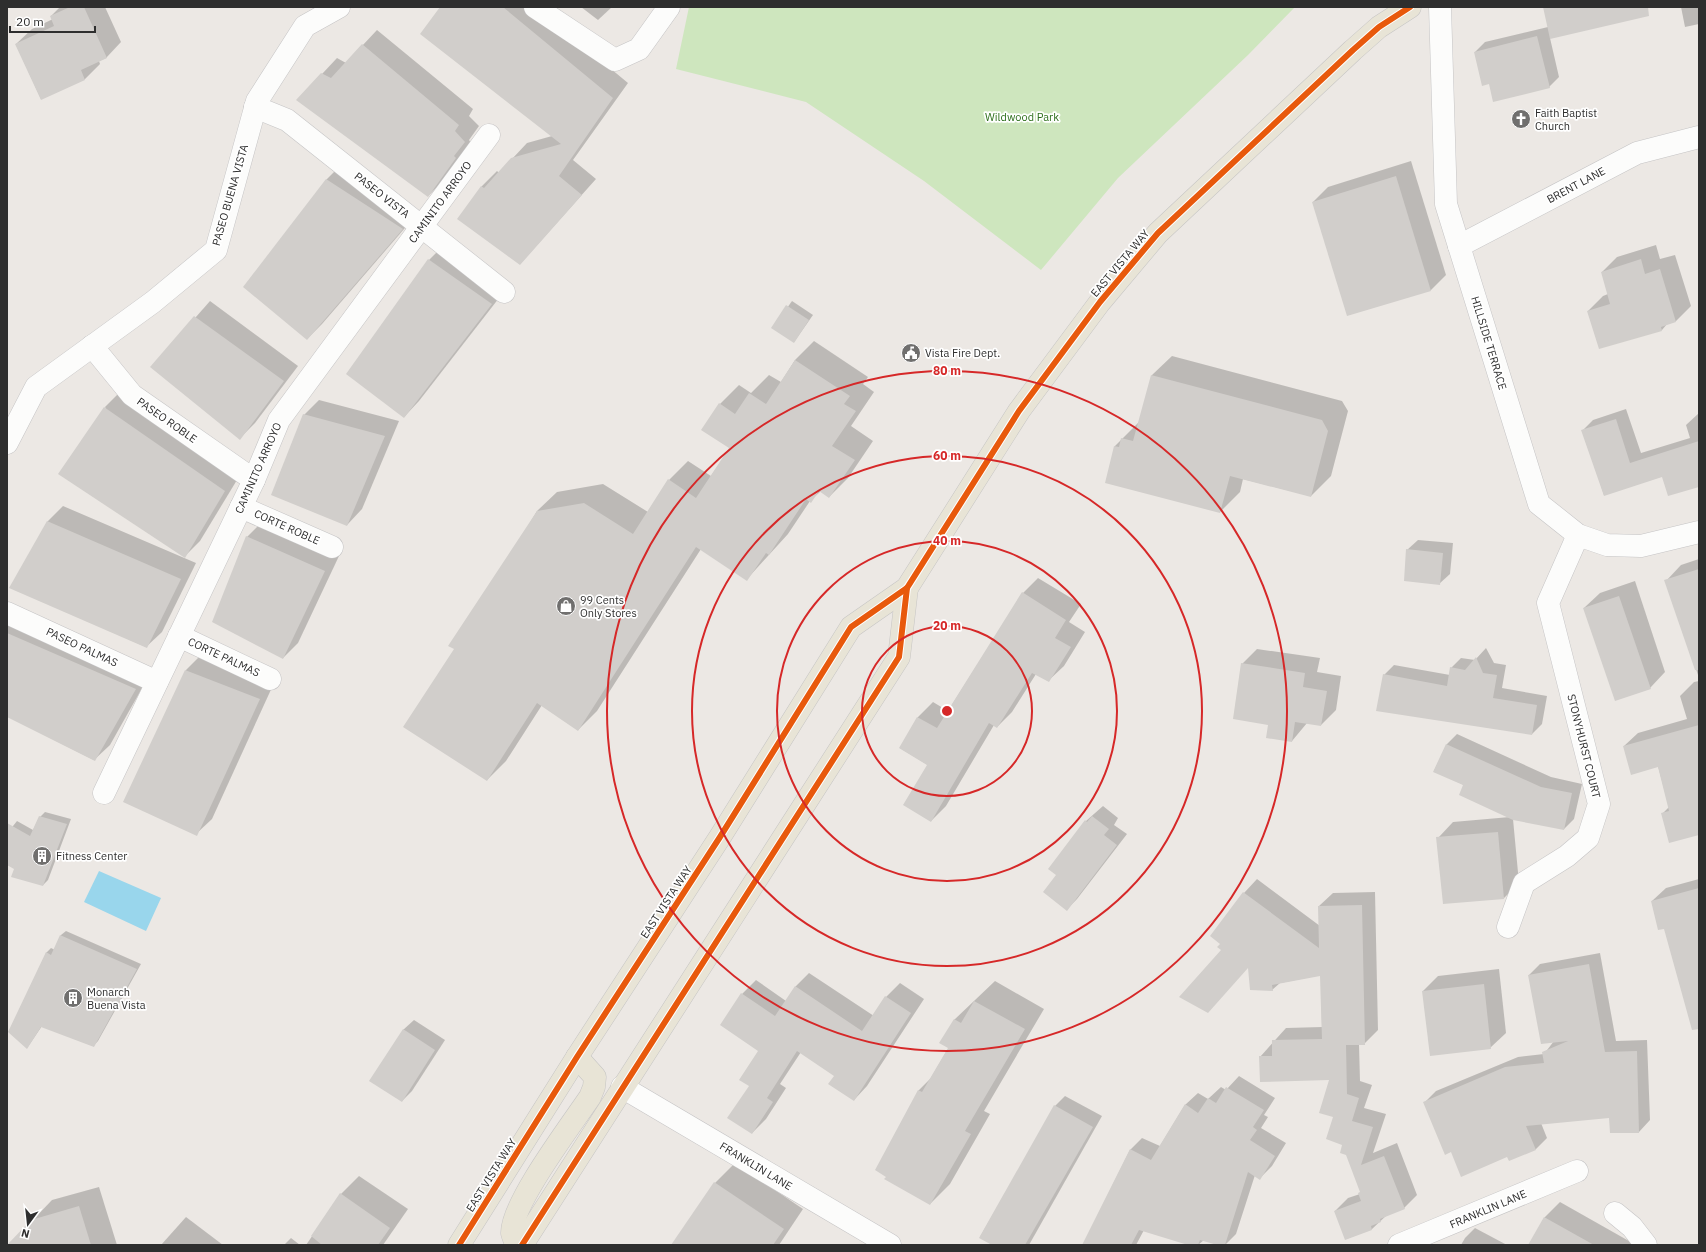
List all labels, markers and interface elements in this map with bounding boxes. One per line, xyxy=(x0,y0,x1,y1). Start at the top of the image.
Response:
scale bar xyxy=(10,8,95,34)
text: 20 m xyxy=(16,14,44,29)
place label: Faith Baptist Church xyxy=(1535,106,1597,133)
church icon: Faith Baptist Church xyxy=(1510,108,1532,130)
park label: Wildwood Park xyxy=(985,110,1059,124)
street label: PASEO BUENA VISTA xyxy=(209,143,251,247)
street label: CAMINITO ARROYO xyxy=(405,158,475,246)
street label: BRENT LANE xyxy=(1544,164,1608,206)
street label: PASEO VISTA xyxy=(352,169,412,221)
street label: EAST VISTA WAY xyxy=(1088,226,1153,300)
street label: HILLSIDE TERRACE xyxy=(1468,294,1510,392)
public building icon: Vista Fire Dept. xyxy=(900,342,922,364)
place label: Vista Fire Dept. xyxy=(925,346,1000,360)
text: 80 m xyxy=(933,363,961,378)
street label: PASEO ROBLE xyxy=(134,394,200,446)
street label: CAMINITO ARROYO xyxy=(232,420,284,516)
text: 60 m xyxy=(933,448,961,463)
street label: CORTE ROBLE xyxy=(252,506,322,548)
text: 40 m xyxy=(933,533,961,548)
place label: 99 Cents Only Stores xyxy=(580,593,637,620)
shop icon: 99 Cents Only Stores xyxy=(555,595,577,617)
text: 20 m xyxy=(933,618,961,633)
street label: PASEO PALMAS xyxy=(44,624,120,670)
street label: CORTE PALMAS xyxy=(186,634,262,680)
street label: STONYHURST COURT xyxy=(1564,692,1604,800)
centre of rings xyxy=(940,704,954,718)
building icon: Fitness Center xyxy=(31,845,53,867)
place label: Fitness Center xyxy=(56,849,127,863)
street label: EAST VISTA WAY xyxy=(637,863,695,941)
place label: Monarch Buena Vista xyxy=(87,985,146,1012)
building icon: Monarch Buena Vista xyxy=(62,987,84,1009)
street label: EAST VISTA WAY xyxy=(463,1135,519,1214)
street label: FRANKLIN LANE xyxy=(717,1139,795,1193)
street label: FRANKLIN LANE xyxy=(1447,1186,1529,1232)
north arrow xyxy=(8,1204,48,1244)
text: N xyxy=(20,1226,31,1241)

